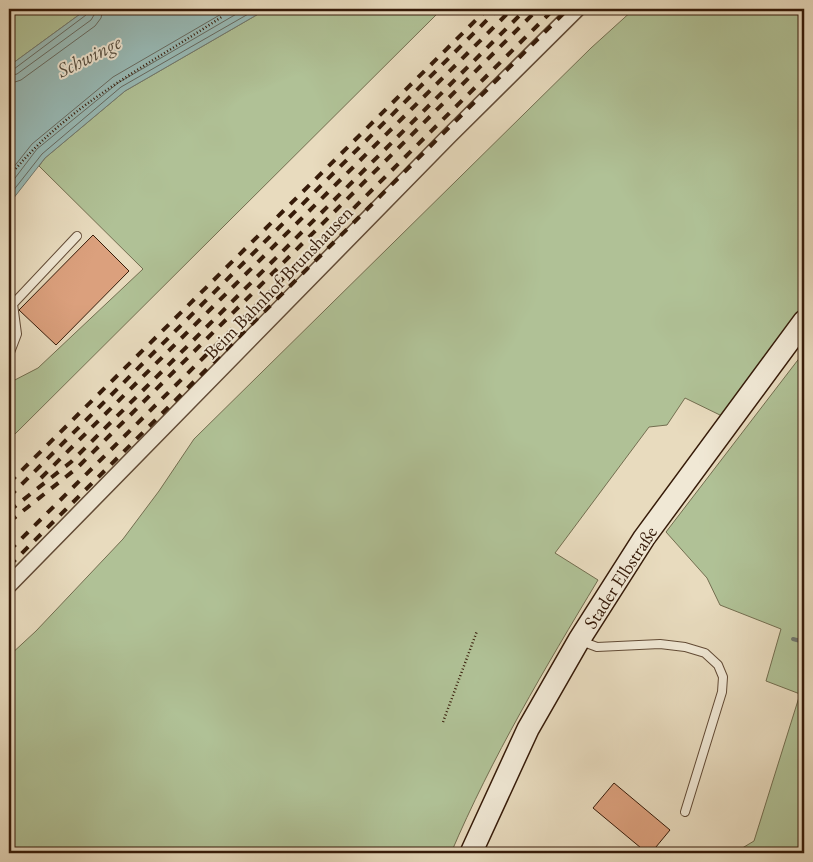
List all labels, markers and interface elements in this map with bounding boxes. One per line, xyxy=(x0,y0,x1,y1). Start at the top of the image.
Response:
water label: Schwinge xyxy=(52,29,126,84)
street label: Beim Bahnhof Brunshausen xyxy=(199,200,358,364)
street label: Stader Elbstraße xyxy=(578,521,663,633)

